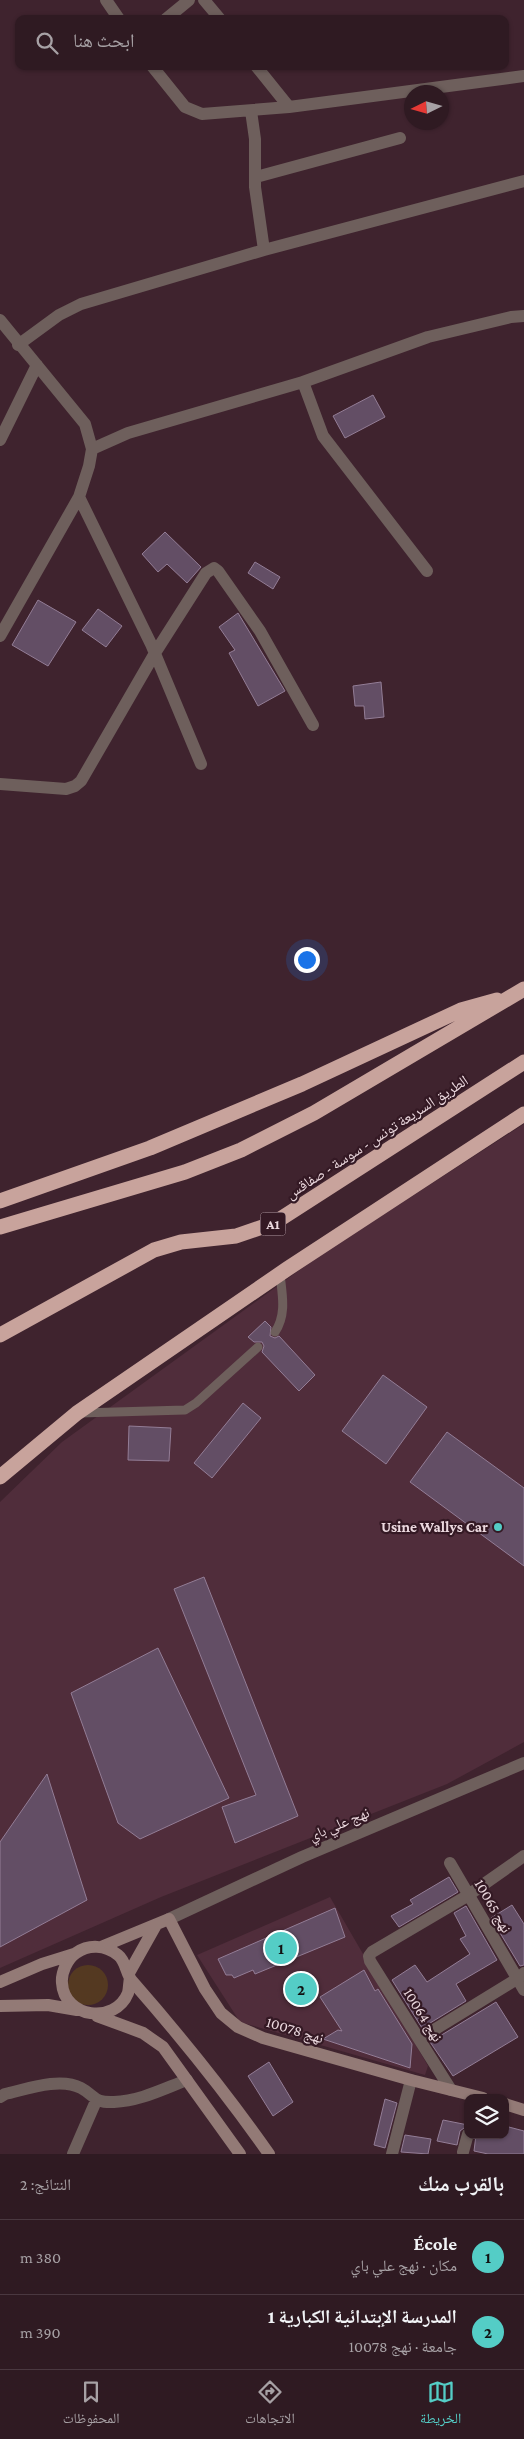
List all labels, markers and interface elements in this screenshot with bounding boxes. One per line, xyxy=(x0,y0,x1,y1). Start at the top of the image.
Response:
search box xyxy=(15,15,509,70)
icon: search xyxy=(33,29,61,57)
text: ابحث هنا xyxy=(73,30,135,51)
north arrow xyxy=(404,85,449,130)
your location xyxy=(294,947,320,973)
street label: الطريق السريعة تونس - سوسة - صفاقس xyxy=(283,1072,472,1204)
road number: A1 xyxy=(260,1212,286,1236)
place label: Usine Wallys Car xyxy=(381,1519,488,1535)
marker: Usine Wallys Car xyxy=(492,1521,504,1533)
street label: نهج علي باي xyxy=(306,1804,373,1847)
street label: نهج 10065 xyxy=(470,1876,515,1937)
pin: 1 xyxy=(265,1929,297,1967)
pin: 2 xyxy=(285,1970,317,2008)
street label: نهج 10064 xyxy=(399,1985,446,2046)
street label: نهج 10078 xyxy=(264,2014,326,2048)
map controls xyxy=(464,2094,509,2139)
button: layers xyxy=(464,2094,509,2139)
text: بالقرب منك xyxy=(418,2172,504,2196)
text: النتائج: 2 xyxy=(20,2176,71,2193)
text: École xyxy=(414,2233,457,2254)
text: 380 m xyxy=(20,2249,61,2266)
text: 1 xyxy=(485,2249,491,2266)
text: مكان · نهج علي باي xyxy=(351,2257,457,2274)
text: المدرسة الإبتدائية الكبارية 1 xyxy=(268,2306,457,2327)
text: 390 m xyxy=(20,2324,61,2341)
text: 2 xyxy=(484,2324,492,2341)
text: جامعة · نهج 10078 xyxy=(349,2338,457,2355)
tab: المحفوظات xyxy=(63,2378,120,2432)
tab: الاتجاهات xyxy=(245,2378,295,2432)
tab: الخريطة xyxy=(420,2378,461,2432)

